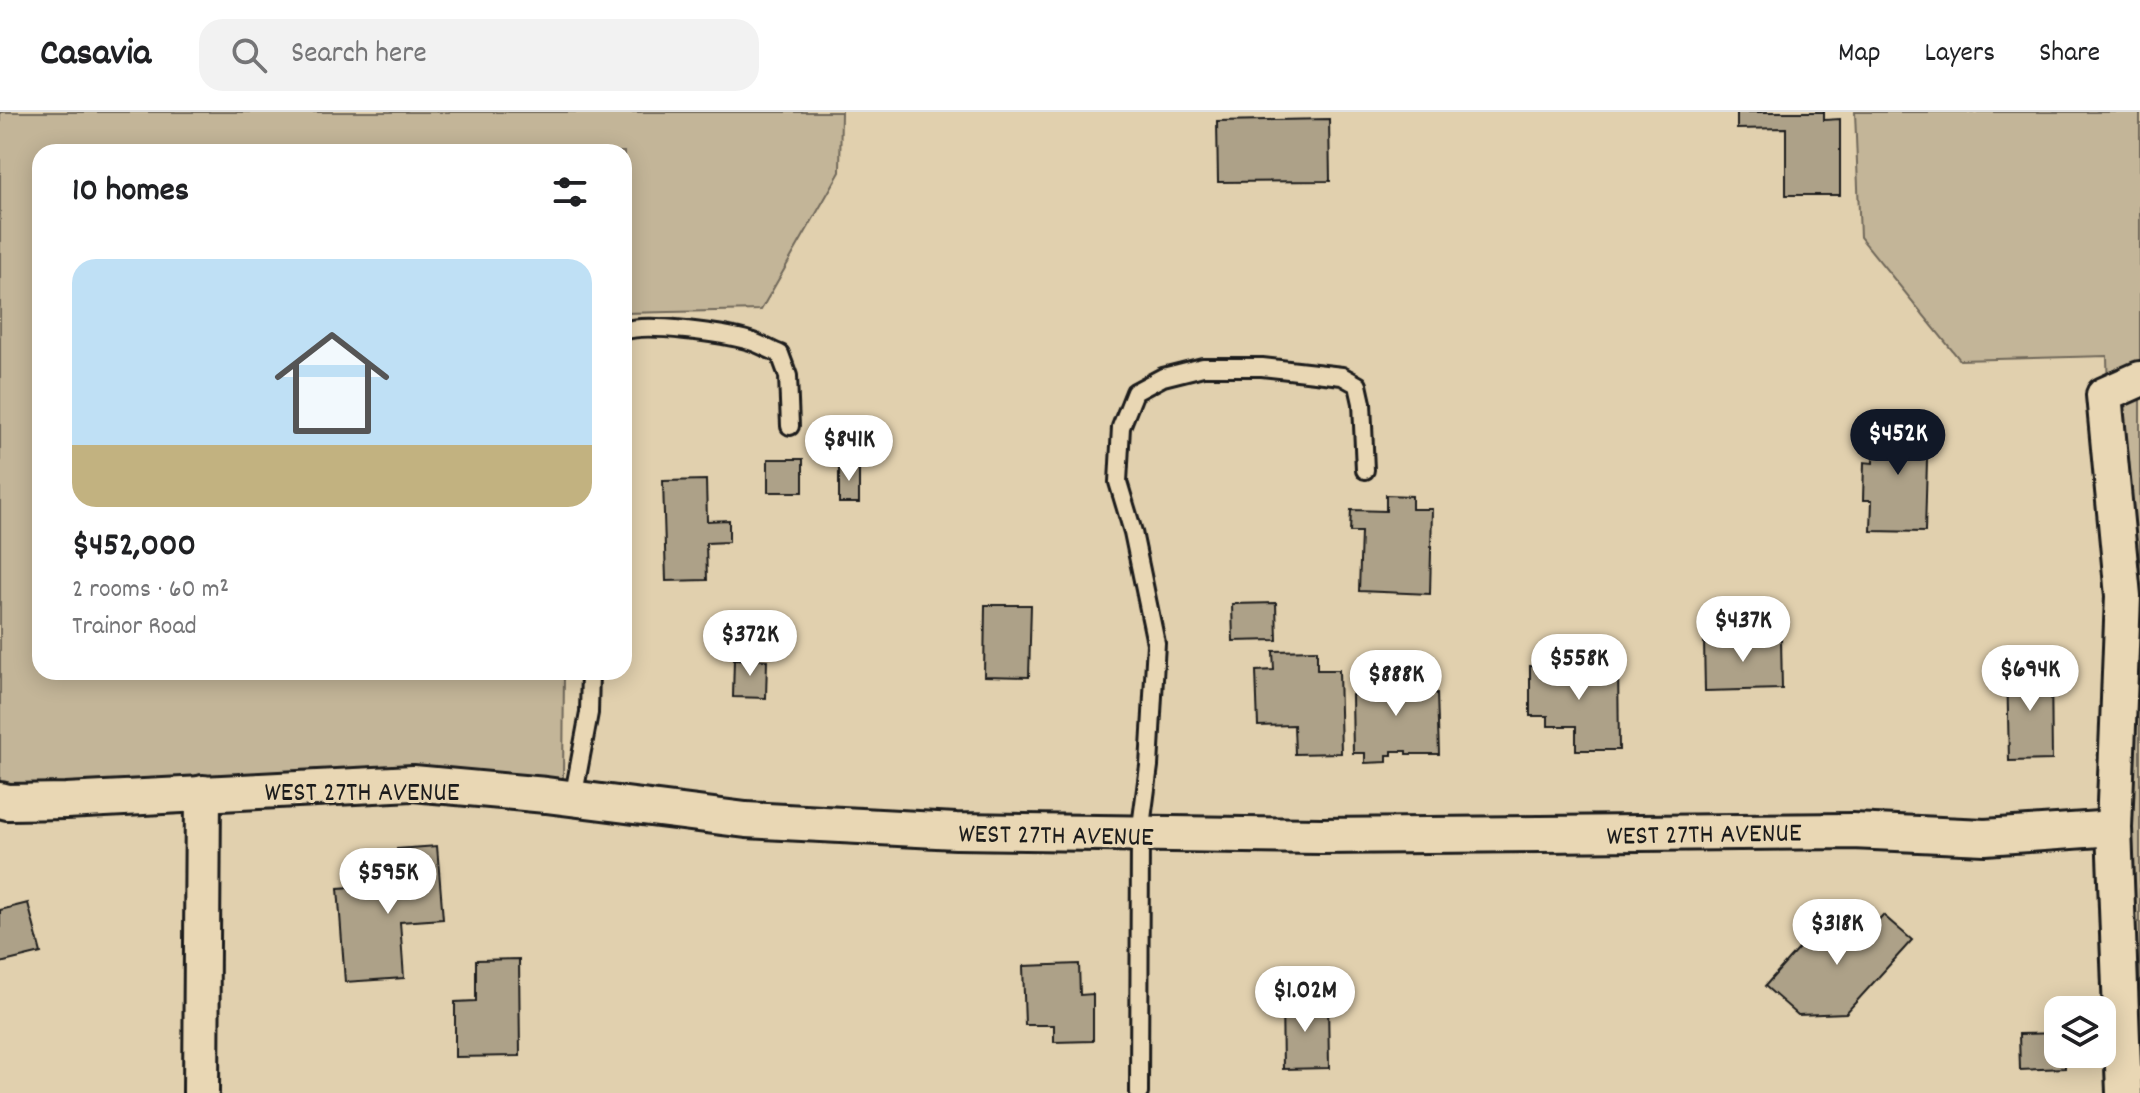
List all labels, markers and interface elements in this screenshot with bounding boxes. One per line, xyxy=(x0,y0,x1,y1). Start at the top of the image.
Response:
search box xyxy=(199,19,759,91)
text: Casavia xyxy=(40,28,151,83)
icon: search xyxy=(227,33,271,77)
text: Search here xyxy=(291,34,427,77)
text: Map xyxy=(1838,35,1881,75)
text: Layers xyxy=(1925,35,1995,75)
text: Share xyxy=(2039,35,2100,75)
text: 10 homes xyxy=(72,168,189,217)
icon: filters xyxy=(548,170,592,214)
icon: home xyxy=(260,311,404,455)
pin: $452K xyxy=(1842,409,1954,477)
pin: $841K xyxy=(793,415,905,483)
text: $452K xyxy=(1868,416,1928,453)
text: $841K xyxy=(823,422,875,459)
text: $452,000 xyxy=(72,523,196,572)
text: 2 rooms · 60 m² xyxy=(72,572,229,609)
pin: $437K xyxy=(1687,596,1799,664)
text: $437K xyxy=(1714,603,1772,640)
text: Trainor Road xyxy=(72,609,197,646)
pin: $372K xyxy=(694,610,806,678)
text: $372K xyxy=(721,617,779,654)
pin: $558K xyxy=(1523,634,1635,702)
text: $558K xyxy=(1549,641,1609,678)
pin: $694K xyxy=(1974,645,2086,713)
pin: $888K xyxy=(1340,650,1452,718)
text: $694K xyxy=(2000,652,2060,689)
text: $888K xyxy=(1368,657,1424,694)
street label: WEST 27TH AVENUE xyxy=(264,775,460,815)
street label: WEST 27TH AVENUE xyxy=(1606,815,1802,859)
street label: WEST 27TH AVENUE xyxy=(958,816,1154,860)
pin: $595K xyxy=(332,848,444,916)
text: $595K xyxy=(357,855,419,892)
pin: $318K xyxy=(1781,899,1893,967)
text: $318K xyxy=(1811,906,1863,943)
pin: $1.02M xyxy=(1240,966,1370,1034)
text: $1.02M xyxy=(1273,973,1337,1010)
map controls xyxy=(2044,996,2116,1068)
button: layers xyxy=(2044,996,2116,1068)

